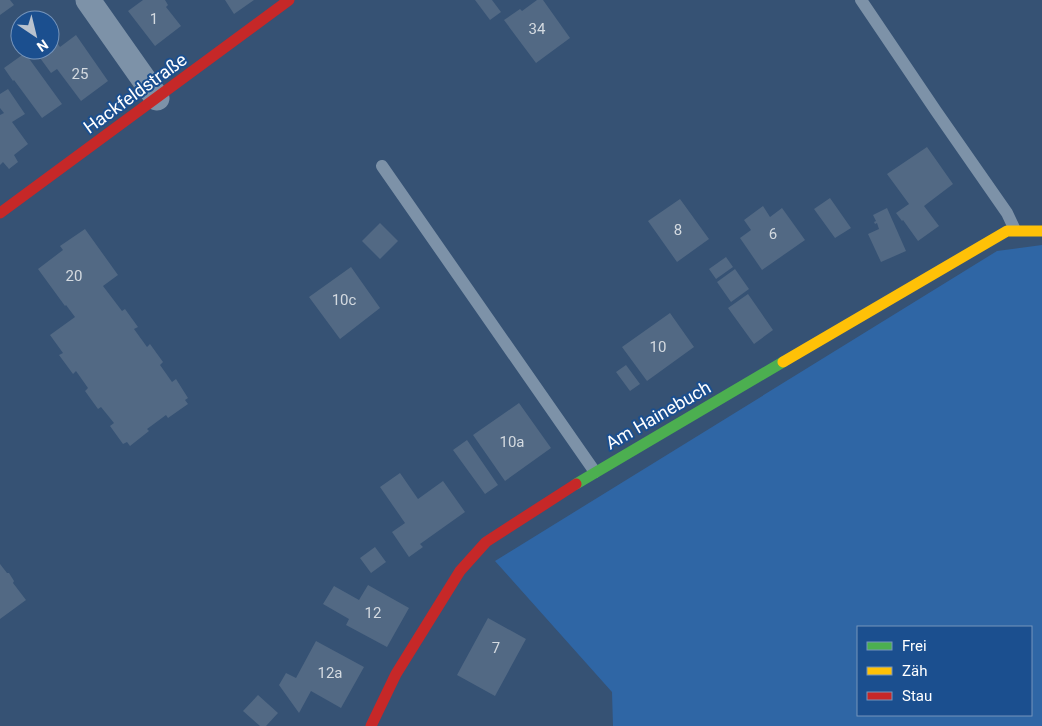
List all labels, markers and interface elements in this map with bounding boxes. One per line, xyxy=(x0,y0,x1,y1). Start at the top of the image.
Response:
north arrow xyxy=(10,10,60,60)
house number: 1 xyxy=(150,10,158,28)
house number: 34 xyxy=(529,20,546,38)
text: N xyxy=(34,36,51,55)
street label: Hackfeldstraße xyxy=(79,49,191,137)
house number: 25 xyxy=(72,65,88,83)
house number: 8 xyxy=(674,221,682,239)
house number: 6 xyxy=(769,225,777,243)
house number: 20 xyxy=(66,267,82,285)
house number: 10c xyxy=(332,291,357,309)
house number: 10 xyxy=(650,338,666,356)
street label: Am Hainebuch xyxy=(602,376,714,454)
house number: 10a xyxy=(499,433,525,451)
house number: 12 xyxy=(365,604,381,622)
legend xyxy=(857,626,1032,716)
text: Frei xyxy=(902,637,927,655)
house number: 7 xyxy=(492,639,500,657)
text: Zäh xyxy=(902,662,927,680)
house number: 12a xyxy=(317,664,343,682)
text: Stau xyxy=(902,687,932,705)

